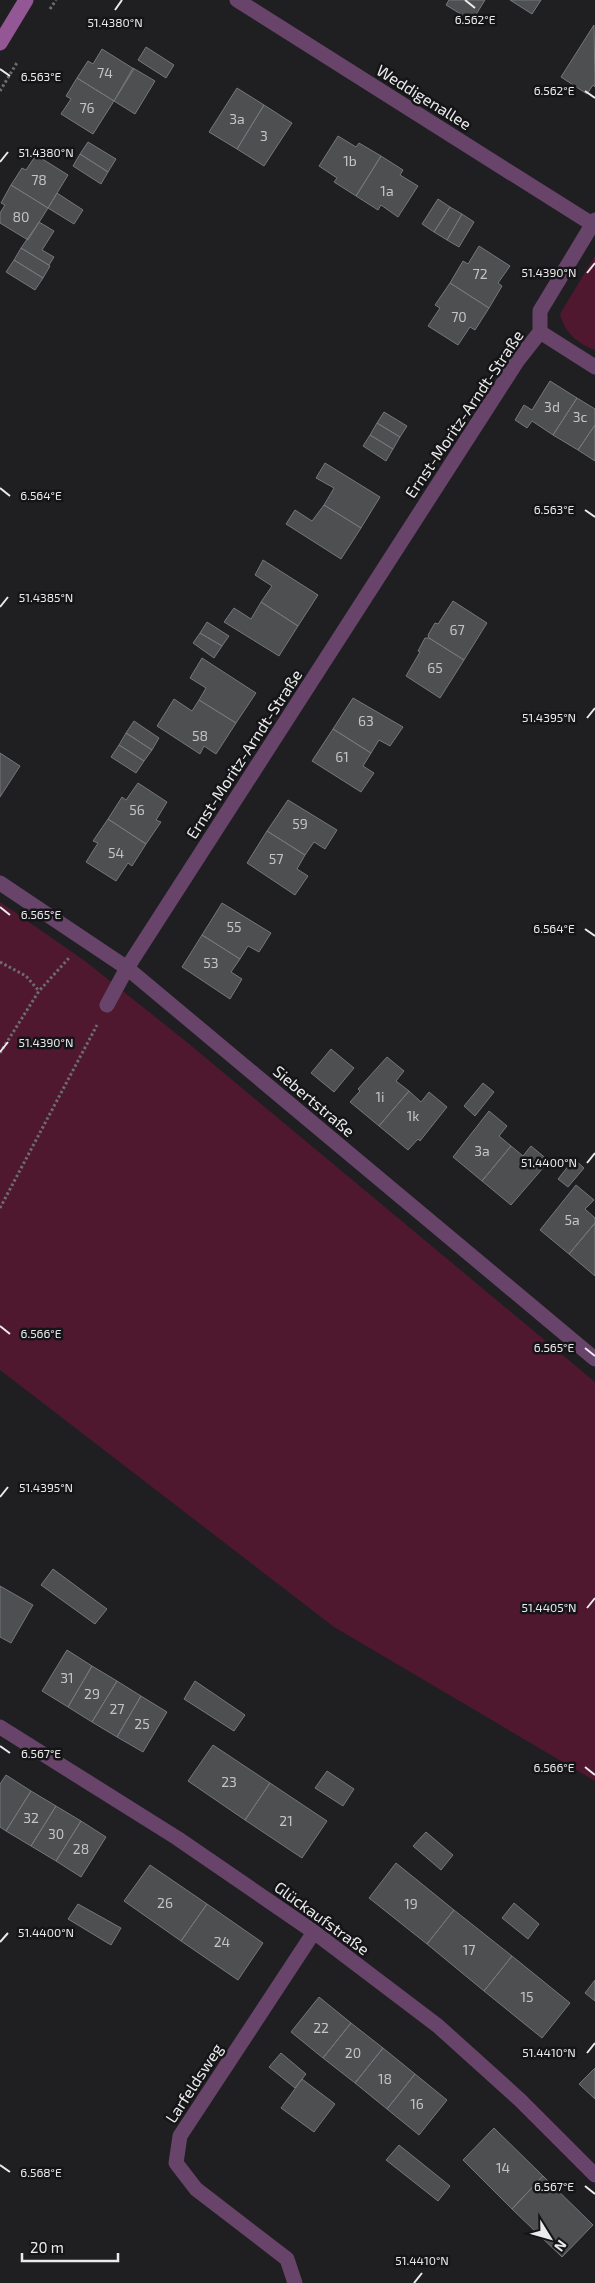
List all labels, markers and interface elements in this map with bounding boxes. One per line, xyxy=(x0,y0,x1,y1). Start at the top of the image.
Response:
text: 6.562°E xyxy=(455,12,496,26)
text: 51.4380°N xyxy=(87,15,143,29)
street label: Weddigenallee xyxy=(373,60,475,133)
house number: 74 xyxy=(97,64,113,81)
text: 6.563°E xyxy=(21,69,62,83)
text: 6.562°E xyxy=(534,83,575,97)
house number: 76 xyxy=(79,99,95,116)
house number: 3a xyxy=(229,110,245,127)
house number: 3 xyxy=(260,127,268,144)
text: 51.4380°N xyxy=(18,145,74,159)
house number: 1b xyxy=(343,152,357,169)
house number: 78 xyxy=(31,171,47,188)
house number: 1a xyxy=(380,182,394,199)
house number: 80 xyxy=(13,208,29,225)
house number: 72 xyxy=(472,265,488,282)
text: 51.4390°N xyxy=(522,265,576,279)
house number: 70 xyxy=(451,308,467,325)
street label: Ernst-Moritz-Arndt-Straße xyxy=(400,326,527,501)
house number: 3d xyxy=(544,398,560,415)
house number: 3c xyxy=(573,408,587,425)
text: 6.564°E xyxy=(20,488,62,502)
text: 6.563°E xyxy=(534,502,575,516)
text: 51.4385°N xyxy=(19,590,73,604)
house number: 67 xyxy=(449,621,465,638)
house number: 65 xyxy=(427,659,443,676)
street label: Ernst-Moritz-Arndt-Straße xyxy=(182,665,306,842)
text: 51.4395°N xyxy=(522,710,576,724)
house number: 63 xyxy=(358,712,374,729)
house number: 58 xyxy=(192,727,208,744)
house number: 61 xyxy=(335,748,349,765)
house number: 56 xyxy=(129,801,145,818)
house number: 59 xyxy=(292,815,308,832)
house number: 54 xyxy=(108,844,124,861)
house number: 57 xyxy=(269,850,283,867)
text: 6.565°E xyxy=(21,907,61,921)
house number: 55 xyxy=(226,918,242,935)
text: 6.564°E xyxy=(533,921,575,935)
house number: 53 xyxy=(203,954,219,971)
text: 51.4390°N xyxy=(19,1035,73,1049)
street label: Siebertstraße xyxy=(270,1061,359,1140)
house number: 1i xyxy=(375,1088,385,1105)
house number: 1k xyxy=(407,1107,419,1124)
house number: 3a xyxy=(474,1142,490,1159)
text: 51.4400°N xyxy=(521,1155,577,1169)
house number: 5a xyxy=(564,1211,580,1228)
text: 6.566°E xyxy=(21,1326,62,1340)
text: 6.565°E xyxy=(534,1340,574,1354)
text: 51.4395°N xyxy=(19,1480,73,1494)
text: 51.4405°N xyxy=(521,1600,577,1614)
house number: 31 xyxy=(60,1669,74,1686)
house number: 29 xyxy=(84,1685,100,1702)
house number: 27 xyxy=(109,1700,125,1717)
house number: 25 xyxy=(134,1715,150,1732)
text: 6.567°E xyxy=(21,1746,61,1760)
text: 6.566°E xyxy=(534,1760,575,1774)
house number: 23 xyxy=(221,1773,237,1790)
house number: 32 xyxy=(23,1809,39,1826)
house number: 21 xyxy=(279,1812,293,1829)
house number: 30 xyxy=(48,1825,64,1842)
house number: 28 xyxy=(73,1840,89,1857)
street label: Glückaufstraße xyxy=(271,1877,373,1958)
house number: 26 xyxy=(157,1894,173,1911)
house number: 19 xyxy=(404,1895,418,1912)
text: 51.4400°N xyxy=(18,1925,74,1939)
house number: 24 xyxy=(214,1933,230,1950)
house number: 17 xyxy=(463,1941,475,1958)
house number: 15 xyxy=(520,1988,534,2005)
house number: 22 xyxy=(313,2019,329,2036)
street label: Larfeldsweg xyxy=(161,2039,226,2126)
house number: 20 xyxy=(345,2044,361,2061)
text: 51.4410°N xyxy=(522,2045,576,2059)
house number: 18 xyxy=(378,2070,392,2087)
house number: 16 xyxy=(410,2095,424,2112)
house number: 14 xyxy=(496,2159,510,2176)
text: 6.568°E xyxy=(20,2165,62,2179)
text: 6.567°E xyxy=(534,2179,574,2193)
north arrow xyxy=(525,2213,575,2263)
scale bar xyxy=(22,2230,119,2262)
text: N xyxy=(551,2237,571,2255)
text: 20 m xyxy=(30,2238,64,2256)
text: 51.4410°N xyxy=(395,2253,449,2267)

